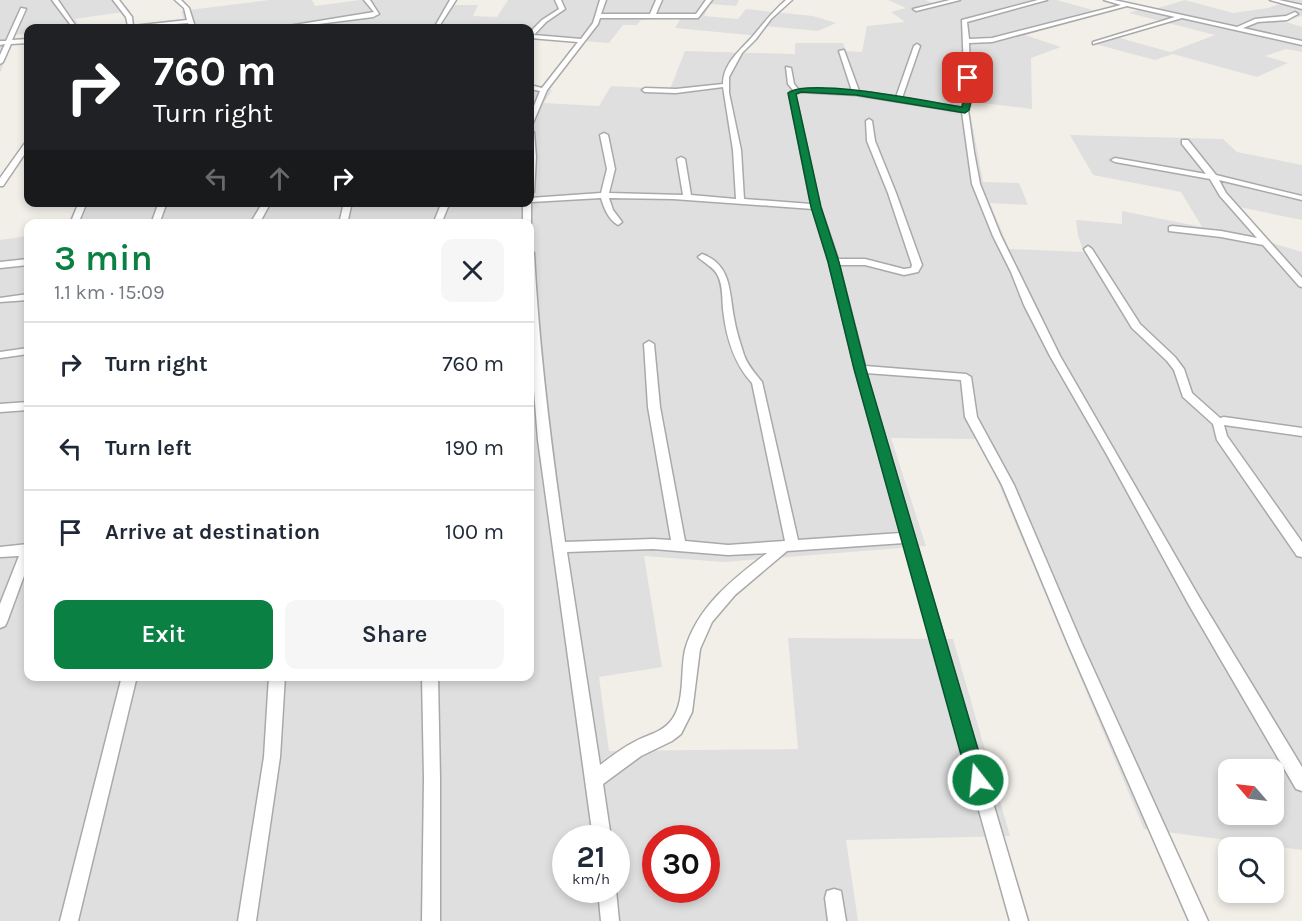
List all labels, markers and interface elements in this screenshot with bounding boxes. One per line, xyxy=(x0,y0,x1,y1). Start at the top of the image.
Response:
text: 760 m xyxy=(153,46,276,96)
icon: right xyxy=(54,48,132,126)
pin xyxy=(942,52,993,103)
icon: arrive xyxy=(951,61,984,94)
text: Turn right xyxy=(153,97,273,129)
icon: left xyxy=(200,162,233,195)
icon: ahead xyxy=(263,162,296,195)
icon: right xyxy=(326,162,359,195)
text: 3 min xyxy=(54,237,153,279)
button: close xyxy=(441,239,504,302)
text: 1.1 km · 15:09 xyxy=(54,281,165,304)
icon: right xyxy=(54,348,87,381)
text: Turn right xyxy=(105,351,208,377)
text: 760 m xyxy=(442,351,504,377)
icon: left xyxy=(54,432,87,465)
text: Turn left xyxy=(105,435,192,461)
text: 190 m xyxy=(445,435,504,461)
icon: arrive xyxy=(54,516,87,549)
text: Arrive at destination xyxy=(105,519,320,545)
text: 100 m xyxy=(445,519,504,545)
button: Exit xyxy=(54,600,273,669)
button: Share xyxy=(285,600,504,669)
position arrow xyxy=(946,748,1010,812)
north arrow xyxy=(1218,759,1284,825)
map controls xyxy=(1218,759,1284,903)
speed limit sign: 30 xyxy=(642,825,720,903)
button: search xyxy=(1218,837,1284,903)
text: 21 xyxy=(577,839,605,875)
text: km/h xyxy=(572,870,610,888)

